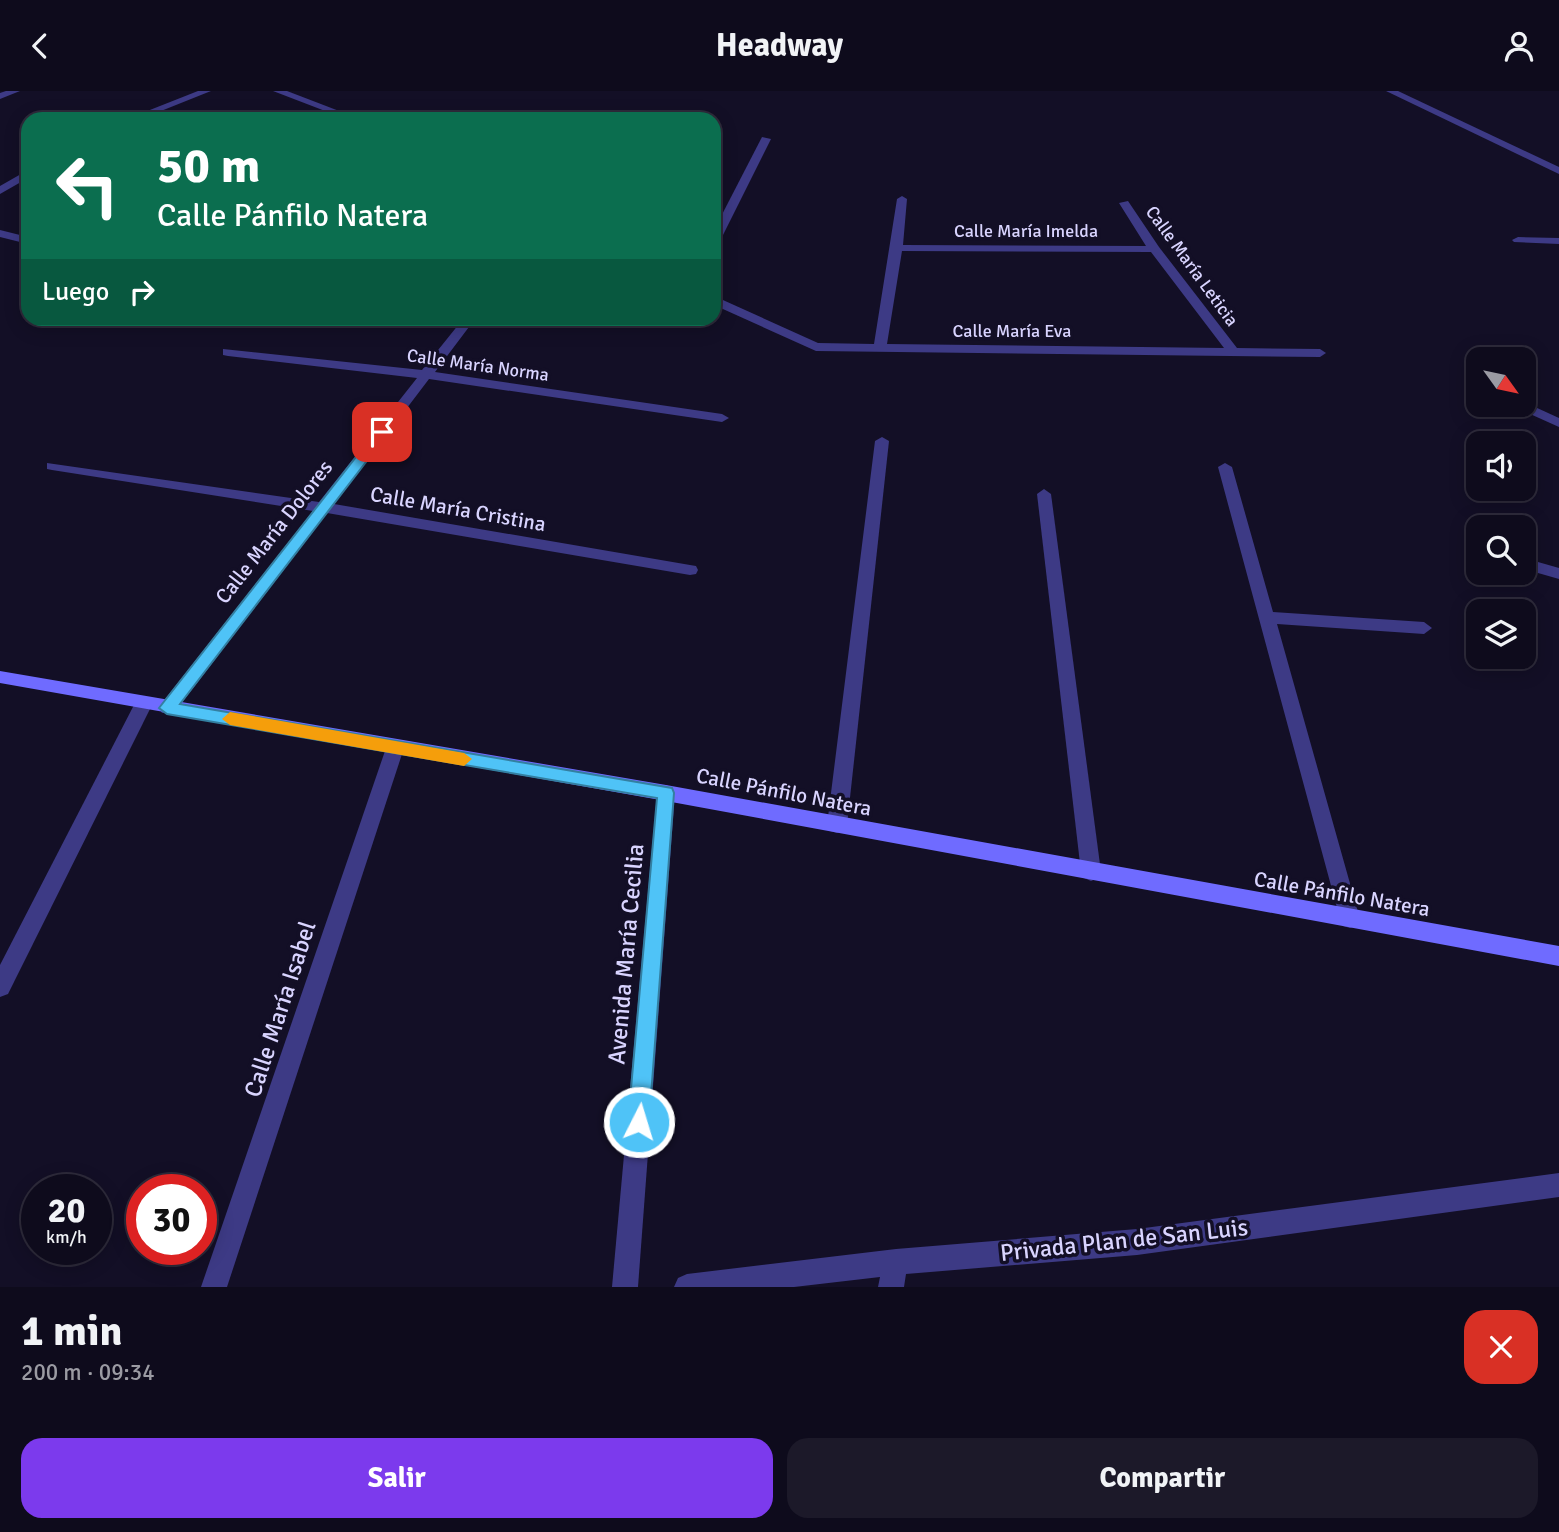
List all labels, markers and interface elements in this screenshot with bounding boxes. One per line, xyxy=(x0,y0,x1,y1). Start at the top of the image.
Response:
text: Headway xyxy=(716,26,843,65)
icon: back xyxy=(21,27,59,65)
icon: person xyxy=(1500,27,1538,65)
text: 50 m xyxy=(157,136,260,196)
icon: left xyxy=(42,140,133,231)
text: Calle Pánfilo Natera xyxy=(157,196,428,235)
street label: Calle María Leticia xyxy=(1141,201,1243,331)
street label: Calle María Imelda xyxy=(954,220,1098,242)
icon: right xyxy=(123,273,161,311)
text: Luego xyxy=(42,276,109,308)
street label: Calle María Eva xyxy=(953,320,1071,342)
street label: Calle María Norma xyxy=(406,344,550,386)
north arrow xyxy=(1466,347,1536,417)
map controls xyxy=(1466,347,1536,669)
pin xyxy=(352,402,412,462)
icon: arrive xyxy=(363,413,401,451)
button: sound xyxy=(1466,431,1536,501)
street label: Calle María Dolores xyxy=(210,455,338,609)
street label: Calle María Cristina xyxy=(368,481,548,537)
button: search xyxy=(1466,515,1536,585)
button: layers xyxy=(1466,599,1536,669)
street label: Calle Pánfilo Natera xyxy=(694,762,874,822)
street label: Avenida María Cecilia xyxy=(601,842,651,1066)
street label: Calle Pánfilo Natera xyxy=(1252,866,1432,922)
street label: Calle María Isabel xyxy=(237,917,323,1101)
position arrow xyxy=(602,1085,676,1159)
speed limit sign: 30 xyxy=(126,1174,217,1265)
text: 20 xyxy=(48,1189,85,1232)
street label: Privada Plan de San Luis xyxy=(999,1212,1249,1268)
text: km/h xyxy=(46,1226,87,1248)
text: 1 min xyxy=(21,1306,122,1357)
button: close xyxy=(1464,1310,1538,1384)
text: 200 m · 09:34 xyxy=(21,1358,155,1387)
button: Salir xyxy=(21,1438,773,1518)
button: Compartir xyxy=(787,1438,1538,1518)

